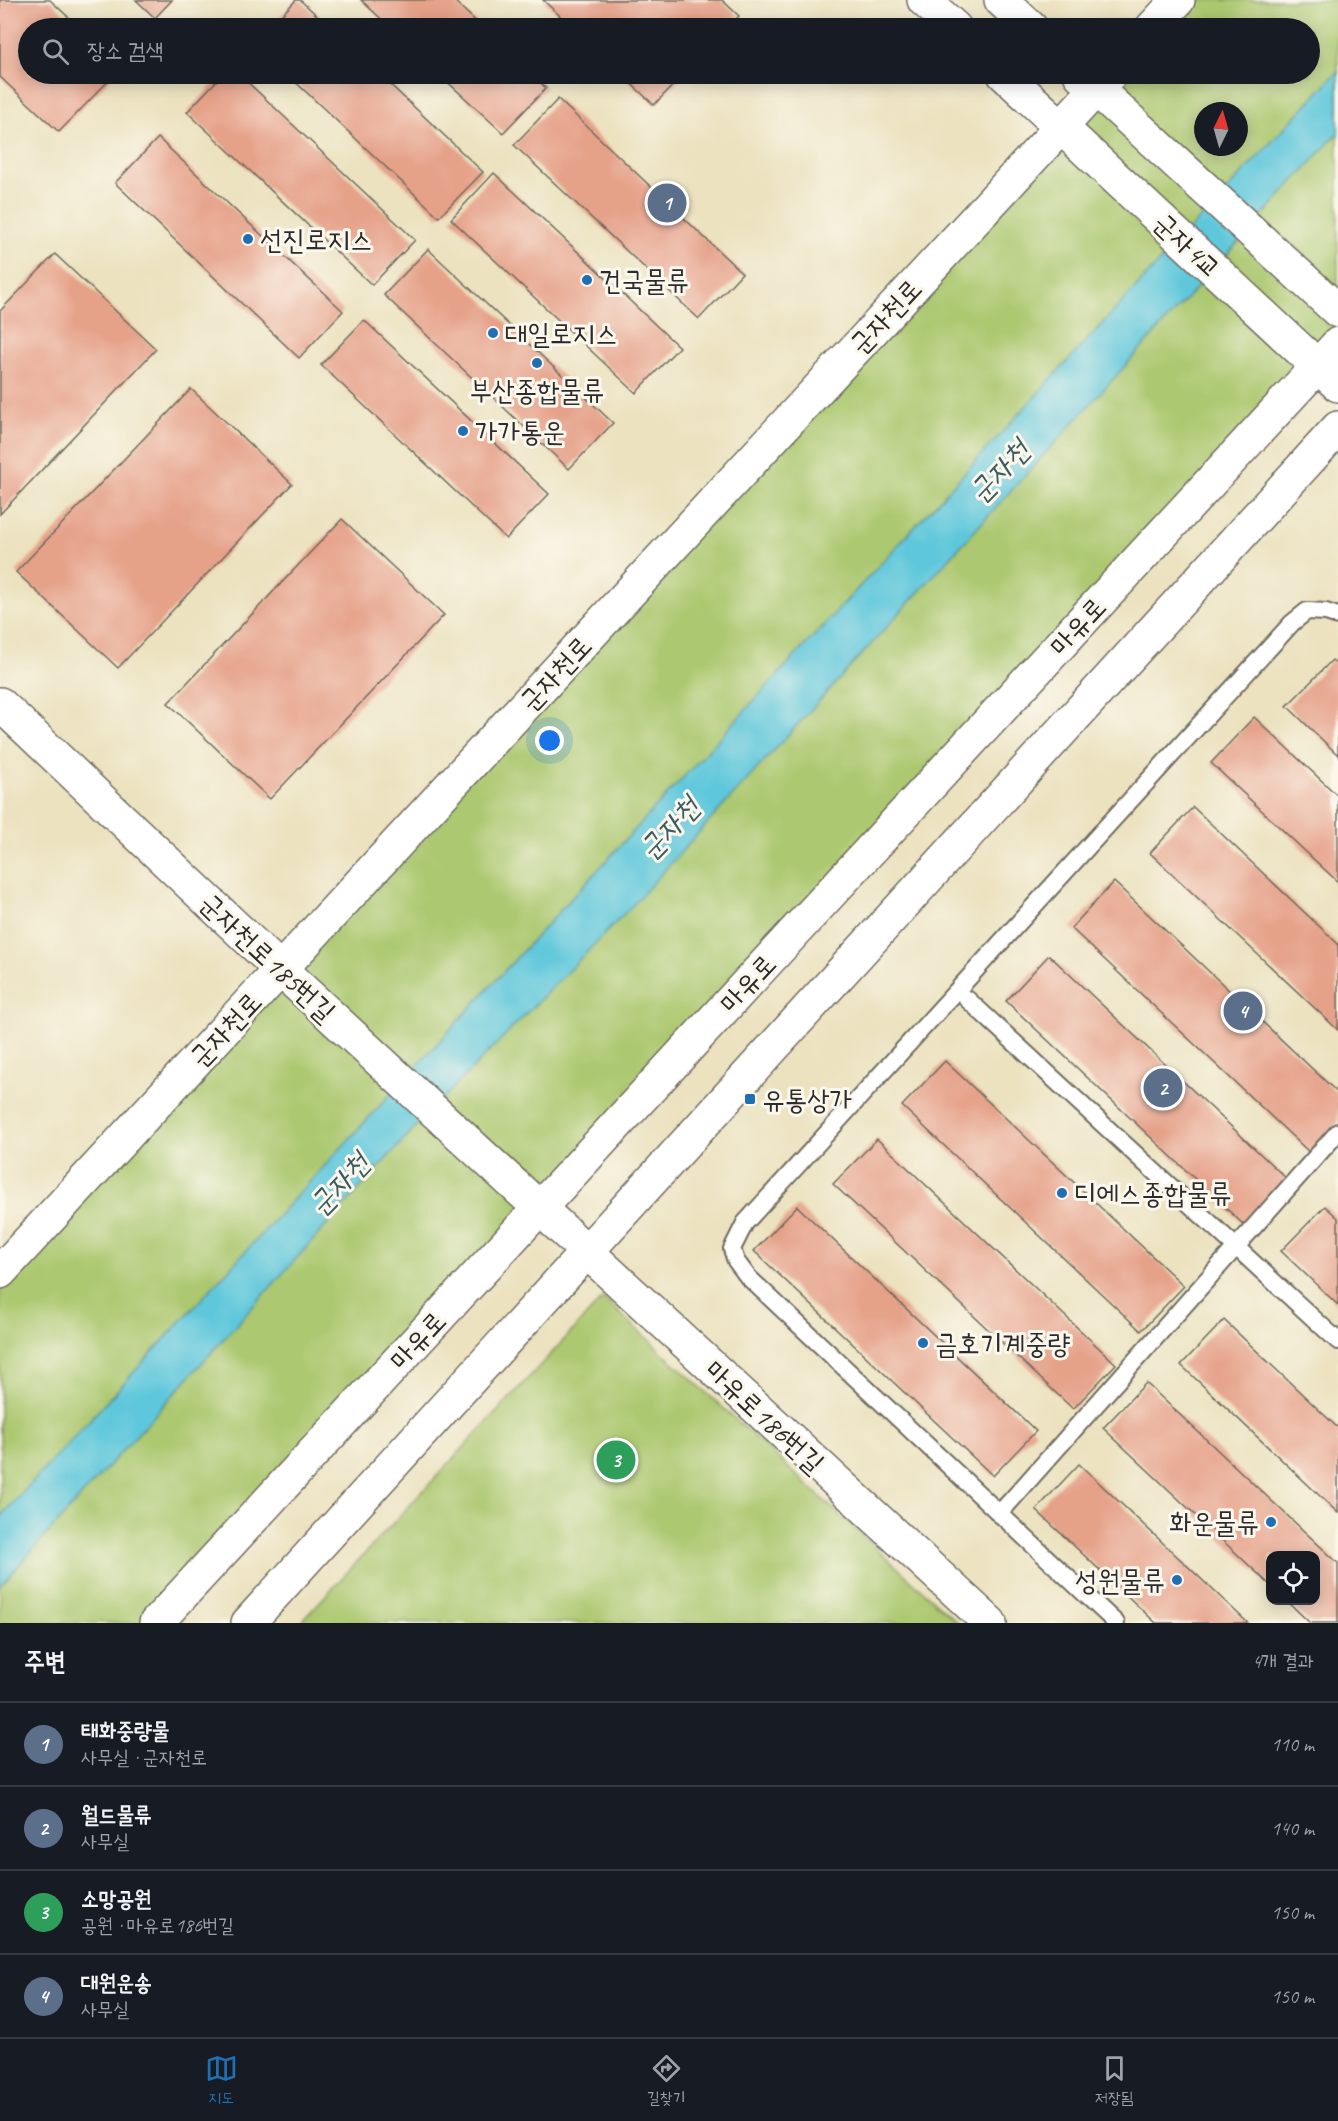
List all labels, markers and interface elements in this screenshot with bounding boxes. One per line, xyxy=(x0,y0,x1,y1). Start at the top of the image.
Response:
search box xyxy=(18,18,1320,84)
icon: search xyxy=(39,35,72,68)
text: 장소 검색 xyxy=(87,37,163,65)
north arrow xyxy=(1194,102,1248,156)
pin: 1 xyxy=(648,180,686,226)
street label: 군자4교 xyxy=(1146,205,1229,286)
place label: 선진로지스 xyxy=(260,222,373,257)
marker: 선진로지스 xyxy=(241,232,255,246)
place label: 건국물류 xyxy=(599,263,689,298)
street label: 군자천로 xyxy=(842,271,929,361)
marker: 건국물류 xyxy=(580,273,594,287)
place label: 대일로지스 xyxy=(505,316,618,351)
marker: 대일로지스 xyxy=(486,326,500,340)
marker: 부산종합물류 xyxy=(530,356,544,370)
place label: 부산종합물류 xyxy=(469,373,605,408)
place label: 가가통운 xyxy=(475,414,565,449)
marker: 가가통운 xyxy=(456,424,470,438)
water label: 군자천 xyxy=(960,429,1040,510)
street label: 마유로 xyxy=(1042,590,1113,663)
street label: 군자천로 xyxy=(512,628,599,718)
your location xyxy=(535,726,564,755)
water label: 군자천 xyxy=(630,786,710,867)
street label: 군자천로185번길 xyxy=(193,886,343,1028)
street label: 마유로 xyxy=(712,947,783,1020)
street label: 군자천로 xyxy=(182,985,268,1073)
pin: 4 xyxy=(1224,988,1262,1034)
pin: 2 xyxy=(1144,1066,1182,1110)
place label: 유통상가 xyxy=(762,1082,852,1117)
marker: 유통상가 xyxy=(743,1092,757,1106)
water label: 군자천 xyxy=(300,1142,380,1223)
place label: 디에스종합물류 xyxy=(1074,1176,1232,1211)
marker: 디에스종합물류 xyxy=(1055,1186,1069,1200)
street label: 마유로 xyxy=(382,1304,453,1377)
place label: 금호기계중량 xyxy=(935,1326,1071,1361)
marker: 금호기계중량 xyxy=(916,1336,930,1350)
street label: 마유로186번길 xyxy=(698,1352,832,1480)
pin: 3 xyxy=(596,1438,636,1482)
place label: 화운물류 xyxy=(1169,1505,1259,1540)
marker: 화운물류 xyxy=(1264,1515,1278,1529)
map controls xyxy=(1266,1551,1320,1605)
button: locate xyxy=(1266,1551,1320,1605)
place label: 성원물류 xyxy=(1075,1563,1165,1598)
marker: 성원물류 xyxy=(1170,1573,1184,1587)
text: 주변 xyxy=(24,1645,66,1678)
text: 4개 결과 xyxy=(1252,1649,1314,1674)
text: 태화중량물 xyxy=(81,1717,170,1745)
text: 1 xyxy=(39,1732,48,1757)
text: 110 m xyxy=(1271,1732,1314,1757)
text: 사무실 · 군자천로 xyxy=(81,1745,207,1770)
text: 월드물류 xyxy=(81,1801,152,1829)
text: 2 xyxy=(39,1816,48,1841)
text: 140 m xyxy=(1271,1816,1314,1841)
text: 사무실 xyxy=(81,1829,129,1854)
text: 소망공원 xyxy=(81,1885,152,1913)
text: 3 xyxy=(39,1900,48,1925)
text: 150 m xyxy=(1271,1900,1314,1925)
text: 공원 · 마유로186번길 xyxy=(81,1913,234,1938)
text: 대원운송 xyxy=(81,1969,152,1997)
text: 4 xyxy=(39,1984,48,2009)
text: 150 m xyxy=(1271,1984,1314,2009)
text: 사무실 xyxy=(81,1997,129,2022)
tab: 지도 xyxy=(205,2052,238,2108)
tab: 길찾기 xyxy=(647,2052,686,2108)
tab: 저장됨 xyxy=(1095,2052,1133,2108)

